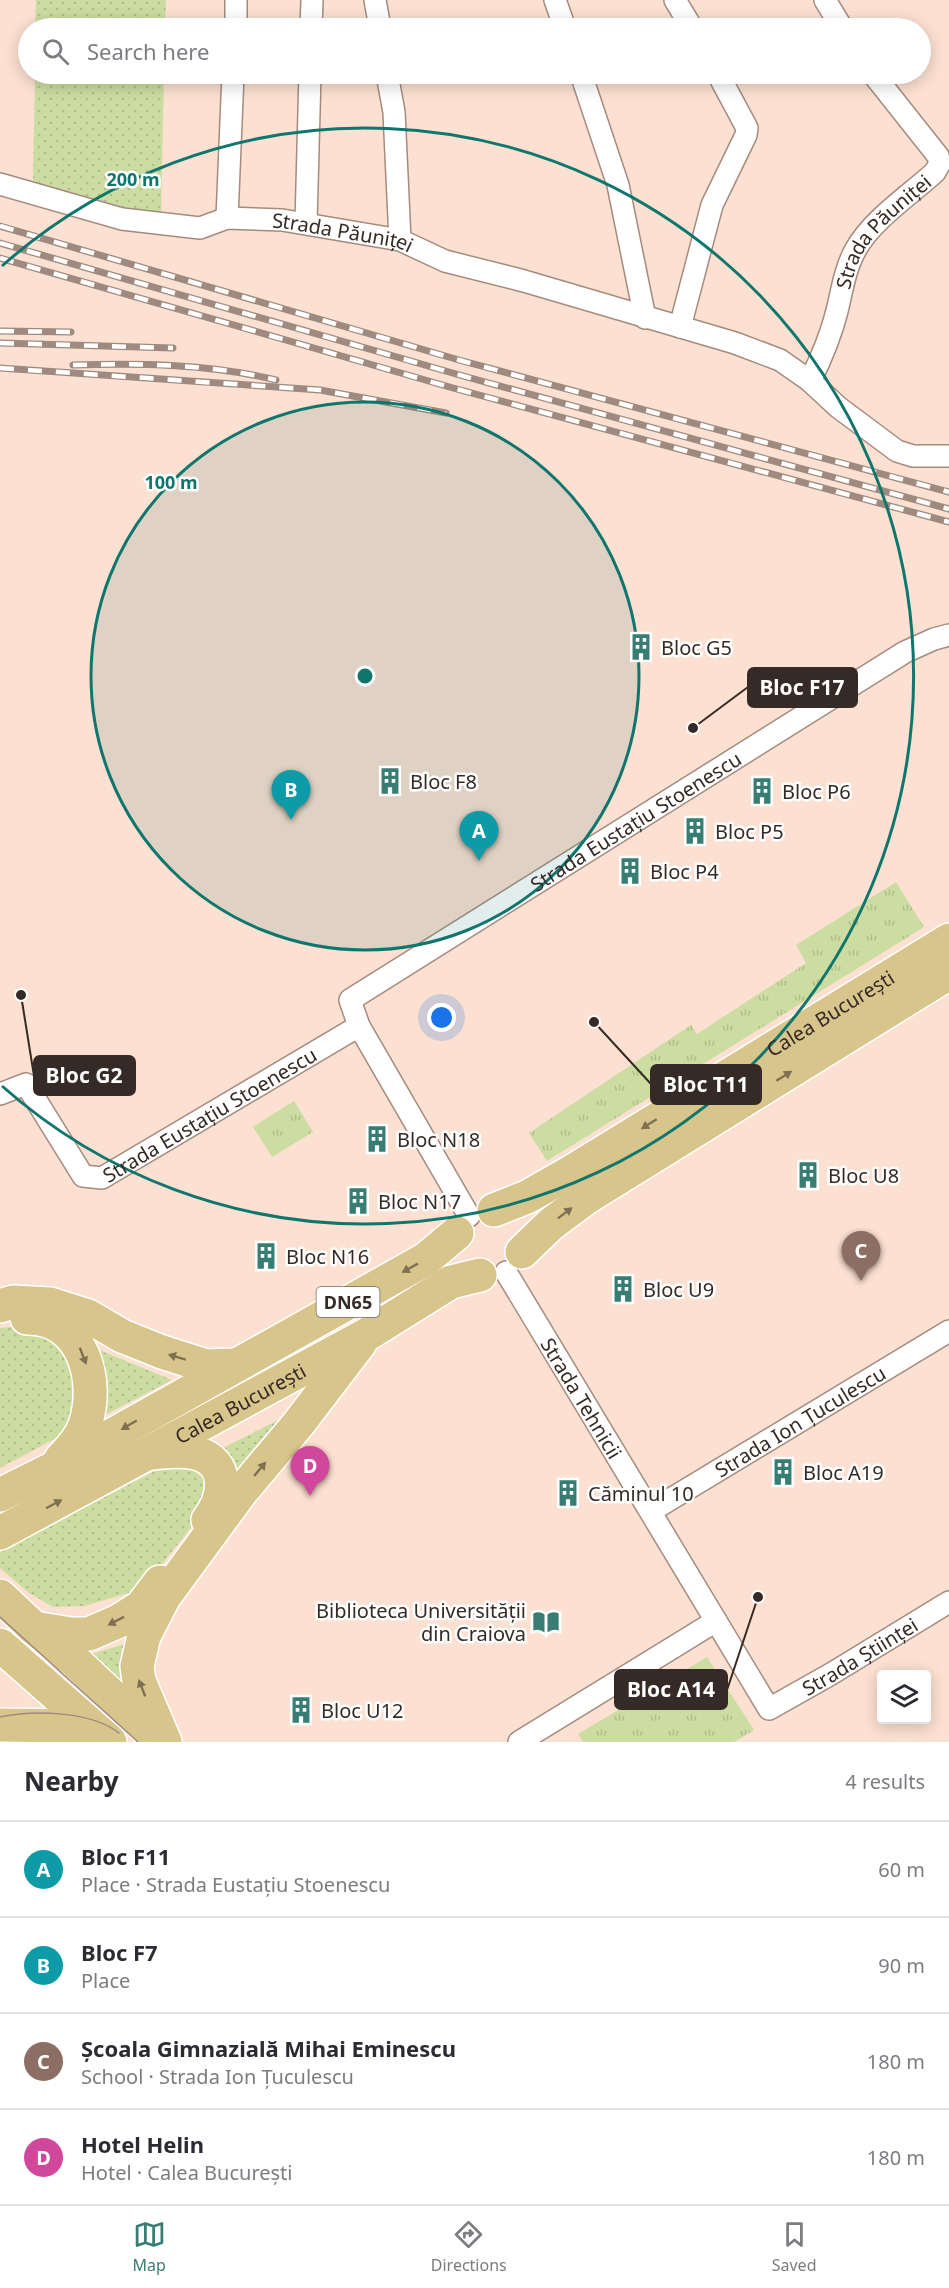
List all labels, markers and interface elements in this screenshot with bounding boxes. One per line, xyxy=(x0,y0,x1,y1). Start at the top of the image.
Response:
search box xyxy=(18,18,931,84)
icon: search xyxy=(39,35,72,68)
text: Search here xyxy=(87,36,209,66)
text: 200 m xyxy=(106,167,160,191)
street label: Strada Păuniței xyxy=(829,168,937,292)
street label: Strada Păuniței xyxy=(272,206,418,258)
text: 100 m xyxy=(144,470,198,494)
building icon: Bloc G5 xyxy=(626,632,656,662)
place label: Bloc G5 xyxy=(661,634,732,661)
centre of rings xyxy=(355,666,375,686)
callout: Bloc F17 xyxy=(748,668,857,707)
text: Bloc F17 xyxy=(759,673,845,701)
street label: Strada Eustațiu Stoenescu xyxy=(525,745,746,897)
building icon: Bloc F8 xyxy=(375,766,405,796)
place label: Bloc F8 xyxy=(410,768,477,795)
pin: B xyxy=(272,770,310,820)
building icon: Bloc P6 xyxy=(747,776,777,806)
place label: Bloc P6 xyxy=(782,778,851,805)
pin: A xyxy=(460,812,498,861)
building icon: Bloc P5 xyxy=(680,816,710,846)
place label: Bloc P5 xyxy=(715,818,784,845)
building icon: Bloc P4 xyxy=(615,856,645,886)
place label: Bloc P4 xyxy=(650,858,719,885)
street label: Calea București xyxy=(761,964,899,1063)
your location xyxy=(427,1003,456,1032)
street label: Strada Eustațiu Stoenescu xyxy=(97,1041,322,1188)
callout: Bloc G2 xyxy=(34,1056,135,1095)
text: Bloc G2 xyxy=(46,1061,122,1089)
callout: Bloc T11 xyxy=(651,1065,761,1104)
text: Bloc T11 xyxy=(663,1070,749,1098)
one-way arrow xyxy=(776,1070,792,1081)
one-way arrow xyxy=(640,1119,657,1130)
building icon: Bloc N18 xyxy=(362,1124,392,1154)
place label: Bloc N18 xyxy=(397,1126,480,1153)
building icon: Bloc U8 xyxy=(793,1160,823,1190)
place label: Bloc U8 xyxy=(828,1162,899,1189)
building icon: Bloc N17 xyxy=(343,1186,373,1216)
place label: Bloc N17 xyxy=(378,1188,461,1215)
one-way arrow xyxy=(558,1208,573,1220)
pin: C xyxy=(842,1232,880,1281)
building icon: Bloc N16 xyxy=(251,1241,281,1271)
place label: Bloc N16 xyxy=(286,1243,369,1270)
one-way arrow xyxy=(401,1263,418,1273)
building icon: Bloc U9 xyxy=(608,1274,638,1304)
place label: Bloc U9 xyxy=(643,1276,714,1303)
road number: DN65 xyxy=(316,1287,380,1317)
street label: Strada Tehnicii xyxy=(535,1332,629,1464)
one-way arrow xyxy=(79,1347,89,1365)
one-way arrow xyxy=(168,1352,186,1361)
street label: Calea București xyxy=(170,1357,310,1450)
street label: Strada Ion Țuculescu xyxy=(709,1359,890,1483)
one-way arrow xyxy=(120,1420,137,1430)
pin: D xyxy=(290,1446,330,1496)
building icon: Bloc A19 xyxy=(768,1457,798,1487)
place label: Bloc A19 xyxy=(803,1459,884,1486)
one-way arrow xyxy=(253,1462,266,1477)
building icon: Căminul 10 xyxy=(553,1478,583,1508)
place label: Căminul 10 xyxy=(588,1480,694,1507)
one-way arrow xyxy=(45,1499,62,1509)
place label: Biblioteca Universității din Craiova xyxy=(316,1597,526,1647)
library icon: Biblioteca Universității din Craiova xyxy=(531,1607,561,1637)
street label: Strada Științei xyxy=(797,1611,923,1701)
one-way arrow xyxy=(108,1616,125,1626)
callout: Bloc A14 xyxy=(615,1670,727,1709)
map controls xyxy=(877,1670,931,1724)
button: layers xyxy=(877,1670,931,1724)
text: Bloc A14 xyxy=(627,1675,715,1703)
one-way arrow xyxy=(137,1679,147,1697)
building icon: Bloc U12 xyxy=(286,1695,316,1725)
place label: Bloc U12 xyxy=(321,1697,404,1724)
text: Nearby xyxy=(24,1763,119,1799)
text: 4 results xyxy=(845,1768,925,1795)
text: Bloc F11 xyxy=(81,1841,170,1871)
text: A xyxy=(37,1856,50,1883)
text: 60 m xyxy=(878,1856,925,1883)
text: Place · Strada Eustațiu Stoenescu xyxy=(81,1871,390,1898)
text: Bloc F7 xyxy=(81,1937,158,1967)
text: B xyxy=(37,1952,50,1979)
text: 90 m xyxy=(878,1952,925,1979)
text: Place xyxy=(81,1967,130,1994)
text: Școala Gimnazială Mihai Eminescu xyxy=(81,2033,456,2063)
text: C xyxy=(37,2048,50,2075)
text: 180 m xyxy=(867,2048,925,2075)
text: School · Strada Ion Țuculescu xyxy=(81,2063,354,2090)
text: Hotel Helin xyxy=(81,2129,204,2159)
text: D xyxy=(36,2144,51,2171)
text: 180 m xyxy=(867,2144,925,2171)
text: Hotel · Calea București xyxy=(81,2159,292,2186)
tab: Map xyxy=(132,2218,166,2276)
tab: Directions xyxy=(431,2218,507,2276)
tab: Saved xyxy=(772,2218,816,2276)

